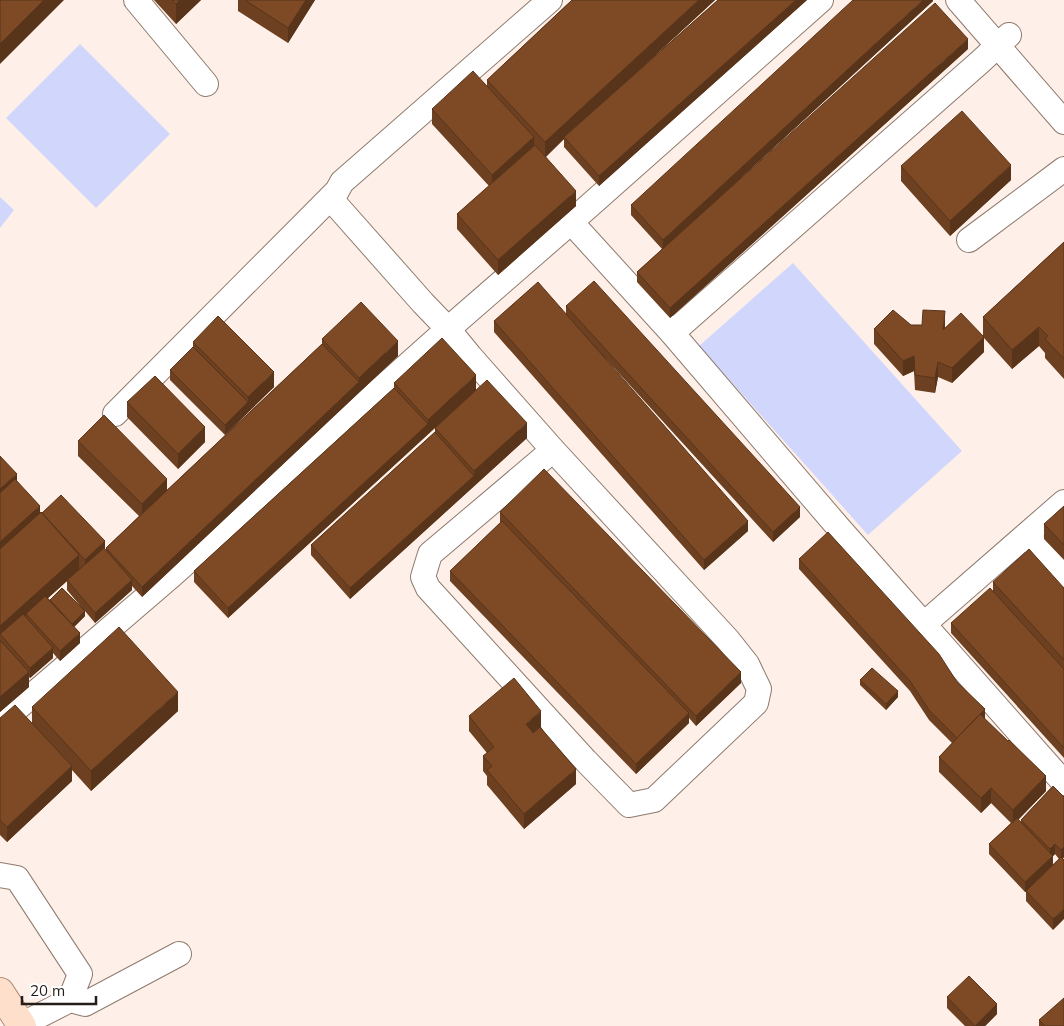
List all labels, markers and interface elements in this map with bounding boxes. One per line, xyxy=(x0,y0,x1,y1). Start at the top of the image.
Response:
scale bar xyxy=(22,974,96,1006)
text: 20 m xyxy=(30,981,65,1000)

